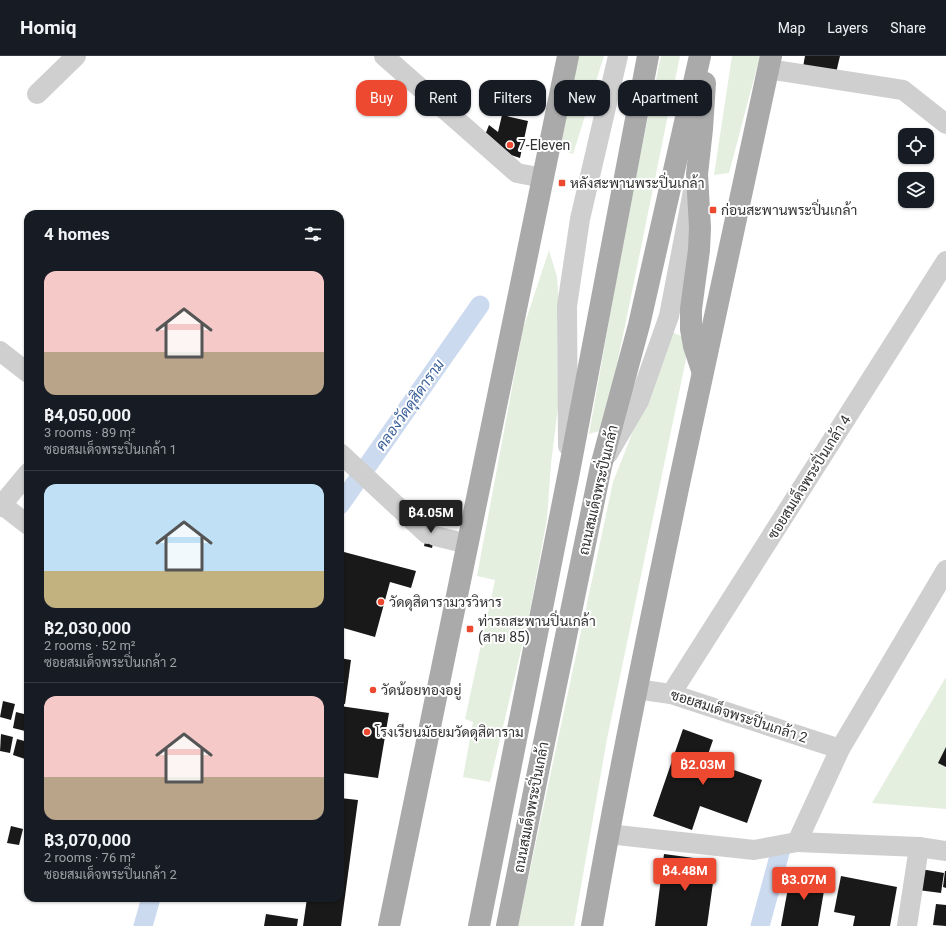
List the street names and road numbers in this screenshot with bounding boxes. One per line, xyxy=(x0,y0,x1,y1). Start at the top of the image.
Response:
street label: ซอยสมเด็จพระปิ่นเกล้า 4 xyxy=(761,410,854,542)
street label: ถนนสมเด็จพระปิ่นเกล้า xyxy=(572,423,621,557)
street label: ซอยสมเด็จพระปิ่นเกล้า 2 xyxy=(668,683,811,746)
street label: ถนนสมเด็จพระปิ่นเกล้า xyxy=(507,740,552,874)

